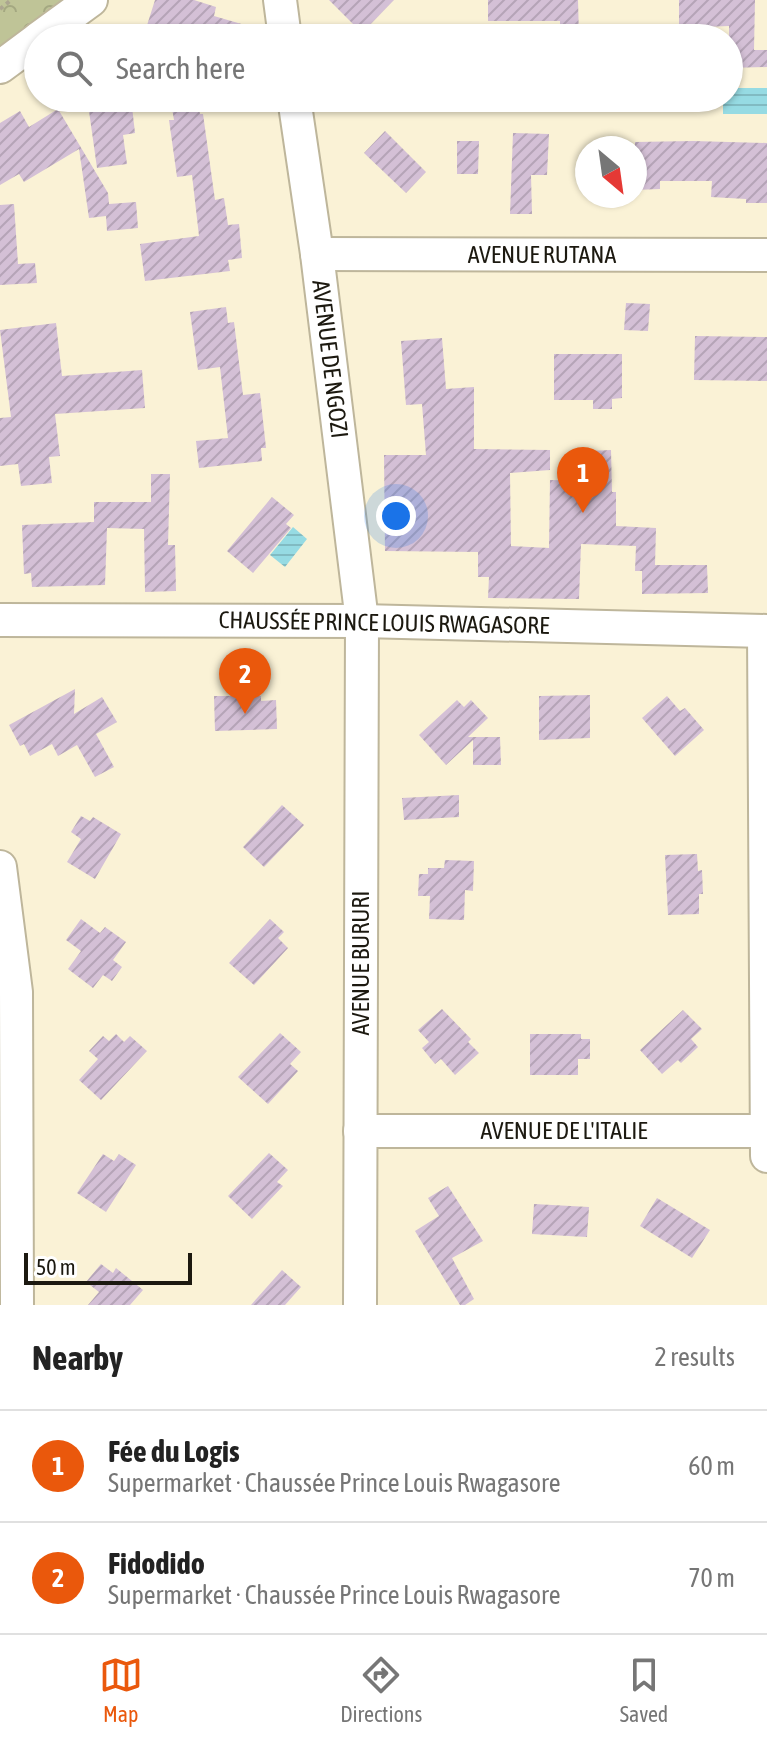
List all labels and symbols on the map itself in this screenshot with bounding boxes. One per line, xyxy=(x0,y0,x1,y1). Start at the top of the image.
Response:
north arrow xyxy=(575,136,647,208)
street label: AVENUE RUTANA xyxy=(468,241,616,268)
street label: AVENUE DE NGOZI xyxy=(307,278,354,440)
pin: 1 xyxy=(557,447,609,513)
your location xyxy=(376,496,416,536)
street label: CHAUSSÉE PRINCE LOUIS RWAGASORE xyxy=(218,606,550,639)
pin: 2 xyxy=(219,648,271,714)
street label: AVENUE BURURI xyxy=(347,891,374,1035)
street label: AVENUE DE L'ITALIE xyxy=(480,1117,648,1144)
scale bar xyxy=(24,1249,192,1285)

